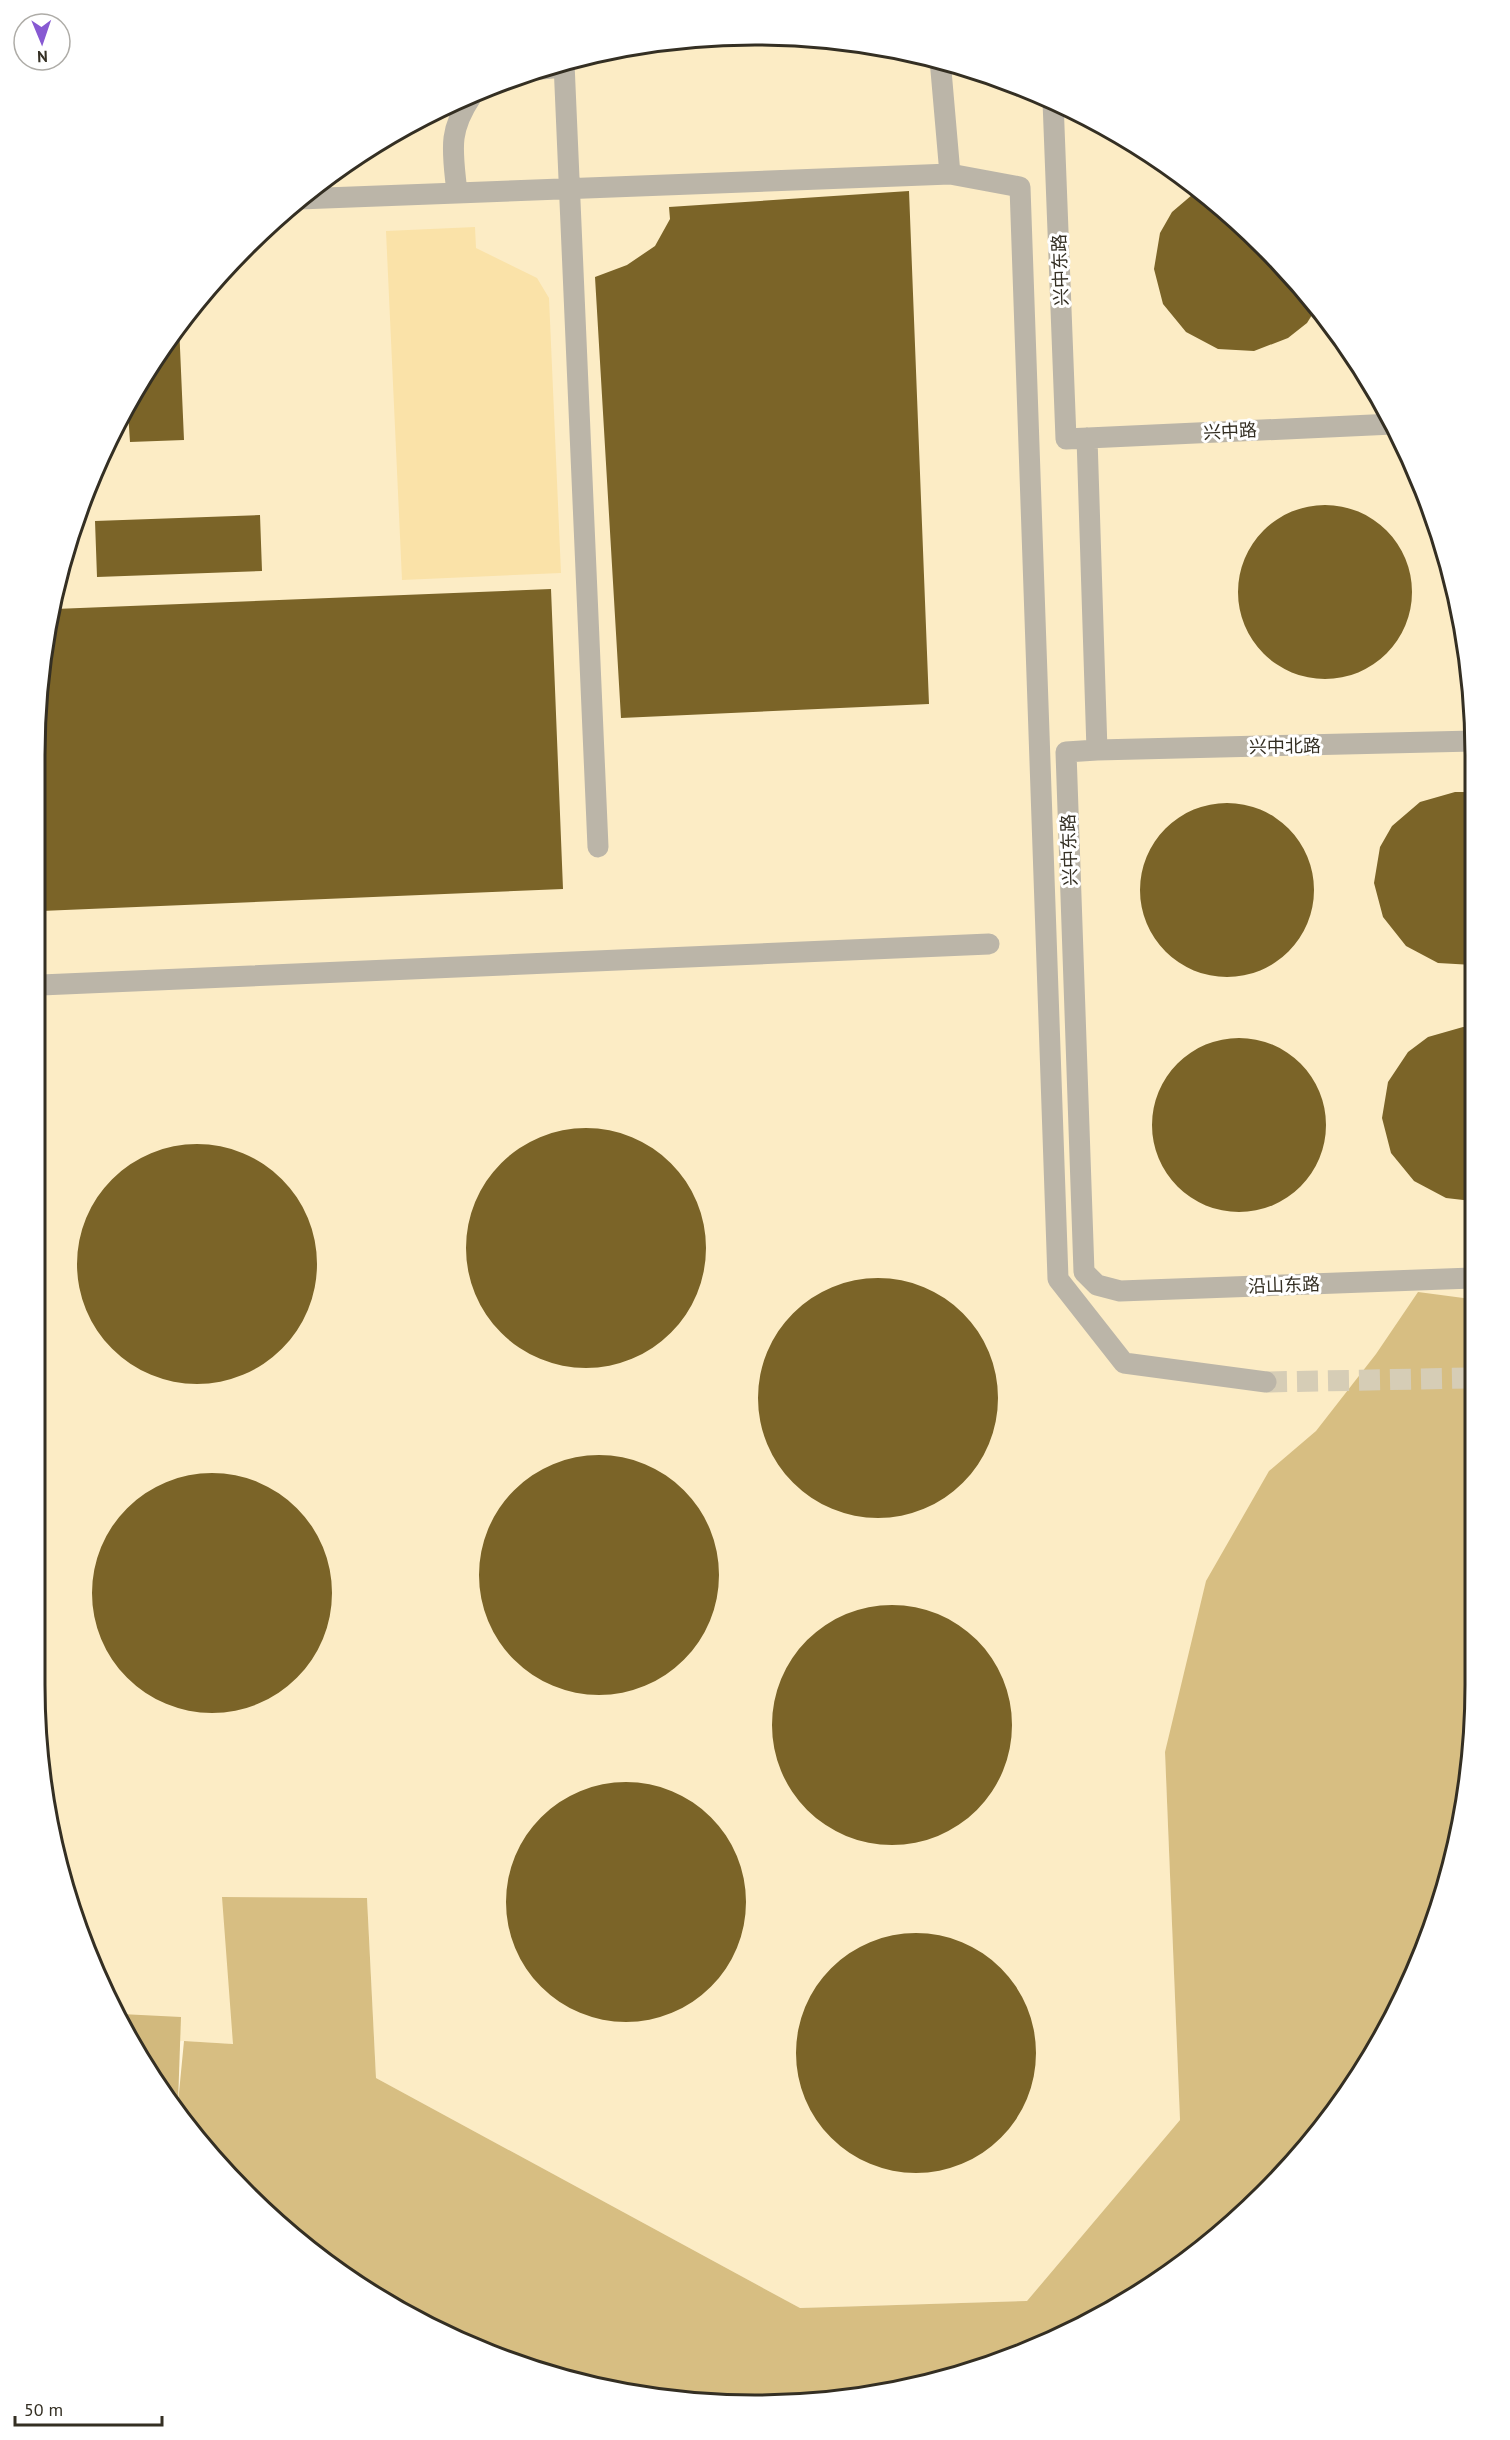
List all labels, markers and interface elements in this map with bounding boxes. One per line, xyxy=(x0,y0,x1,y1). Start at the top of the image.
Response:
north arrow xyxy=(12,12,72,72)
text: N xyxy=(37,47,48,67)
street label: 兴中东路 xyxy=(1047,234,1073,306)
street label: 兴中路 xyxy=(1202,418,1258,444)
street label: 兴中北路 xyxy=(1249,734,1321,758)
street label: 兴中东路 xyxy=(1056,814,1082,886)
street label: 沿山东路 xyxy=(1248,1272,1320,1298)
scale bar xyxy=(15,2389,162,2427)
text: 50 m xyxy=(24,2398,63,2421)

